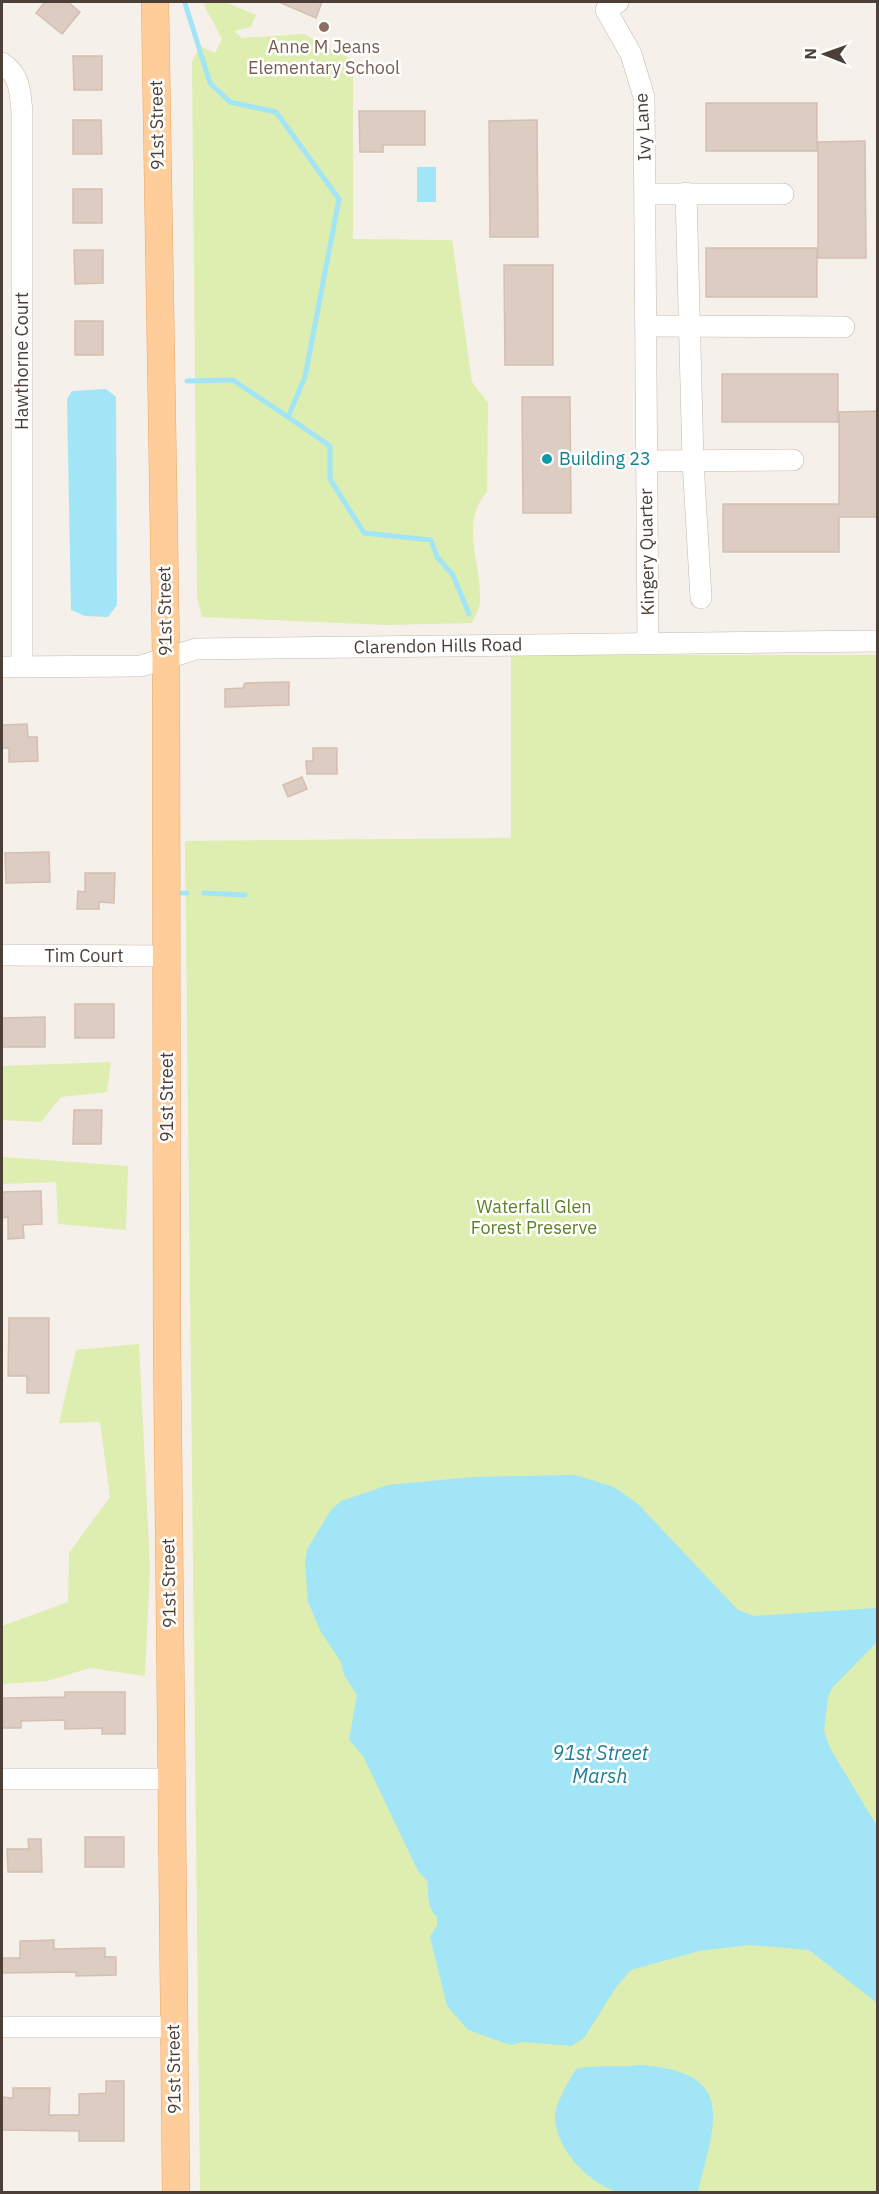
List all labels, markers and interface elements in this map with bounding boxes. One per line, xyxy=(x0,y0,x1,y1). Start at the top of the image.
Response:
marker: Anne M Jeans Elementary School xyxy=(317,20,331,34)
north arrow xyxy=(795,24,855,84)
place label: Anne M Jeans Elementary School xyxy=(248,35,400,79)
text: N xyxy=(800,48,820,60)
street label: 91st Street xyxy=(144,80,169,170)
street label: Ivy Lane xyxy=(629,92,656,162)
street label: Hawthorne Court xyxy=(10,292,33,430)
place label: Building 23 xyxy=(559,447,651,470)
marker: Building 23 xyxy=(540,452,554,466)
street label: Kingery Quarter xyxy=(634,488,659,616)
street label: 91st Street xyxy=(152,566,177,656)
street label: Clarendon Hills Road xyxy=(353,633,522,658)
street label: Tim Court xyxy=(44,944,124,967)
street label: 91st Street xyxy=(155,1052,178,1142)
park label: Waterfall Glen Forest Preserve xyxy=(471,1195,597,1239)
street label: 91st Street xyxy=(156,1538,181,1628)
water label: 91st Street Marsh xyxy=(552,1739,649,1789)
street label: 91st Street xyxy=(161,2024,186,2114)

